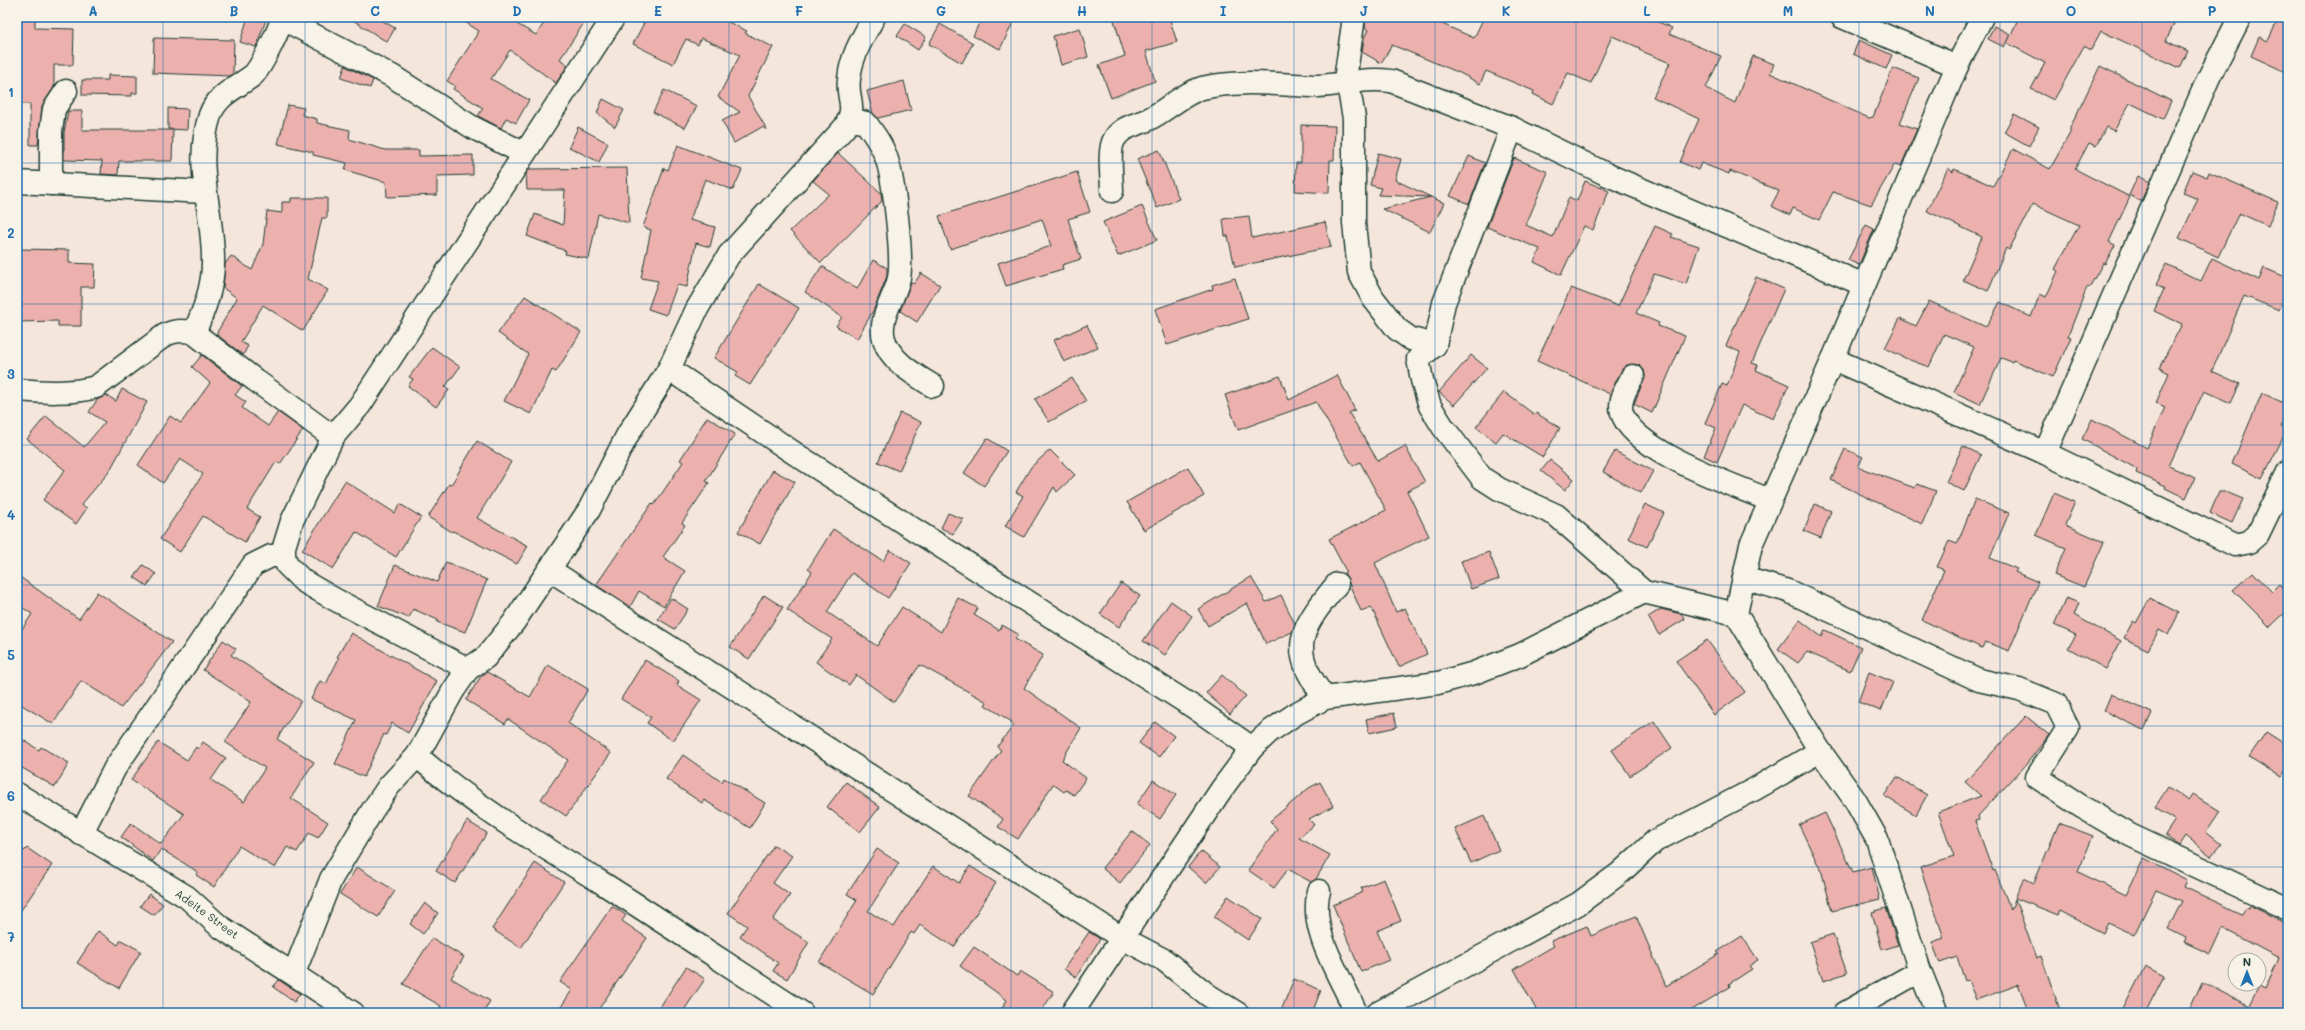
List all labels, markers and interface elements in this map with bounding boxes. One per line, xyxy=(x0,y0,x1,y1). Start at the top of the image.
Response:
text: A xyxy=(88,2,98,19)
text: B xyxy=(230,2,239,19)
text: C xyxy=(370,2,380,19)
text: D xyxy=(512,2,522,19)
text: E xyxy=(654,2,662,19)
text: F xyxy=(795,2,803,19)
text: G xyxy=(936,2,946,19)
text: H xyxy=(1077,2,1087,19)
text: I xyxy=(1220,2,1227,19)
text: J xyxy=(1360,2,1368,19)
text: K xyxy=(1502,2,1511,19)
text: L xyxy=(1643,2,1651,19)
text: M xyxy=(1783,2,1793,19)
text: N xyxy=(1925,2,1935,19)
text: O xyxy=(2066,2,2076,19)
text: P xyxy=(2208,2,2217,19)
text: 1 xyxy=(8,83,14,100)
text: 2 xyxy=(7,224,15,241)
text: 3 xyxy=(7,365,15,382)
text: 4 xyxy=(7,506,15,523)
text: 5 xyxy=(7,646,15,663)
text: 6 xyxy=(7,787,15,804)
street label: Adeite Street xyxy=(173,885,242,942)
text: 7 xyxy=(7,928,15,945)
north arrow xyxy=(2227,952,2267,992)
text: N xyxy=(2243,954,2251,969)

